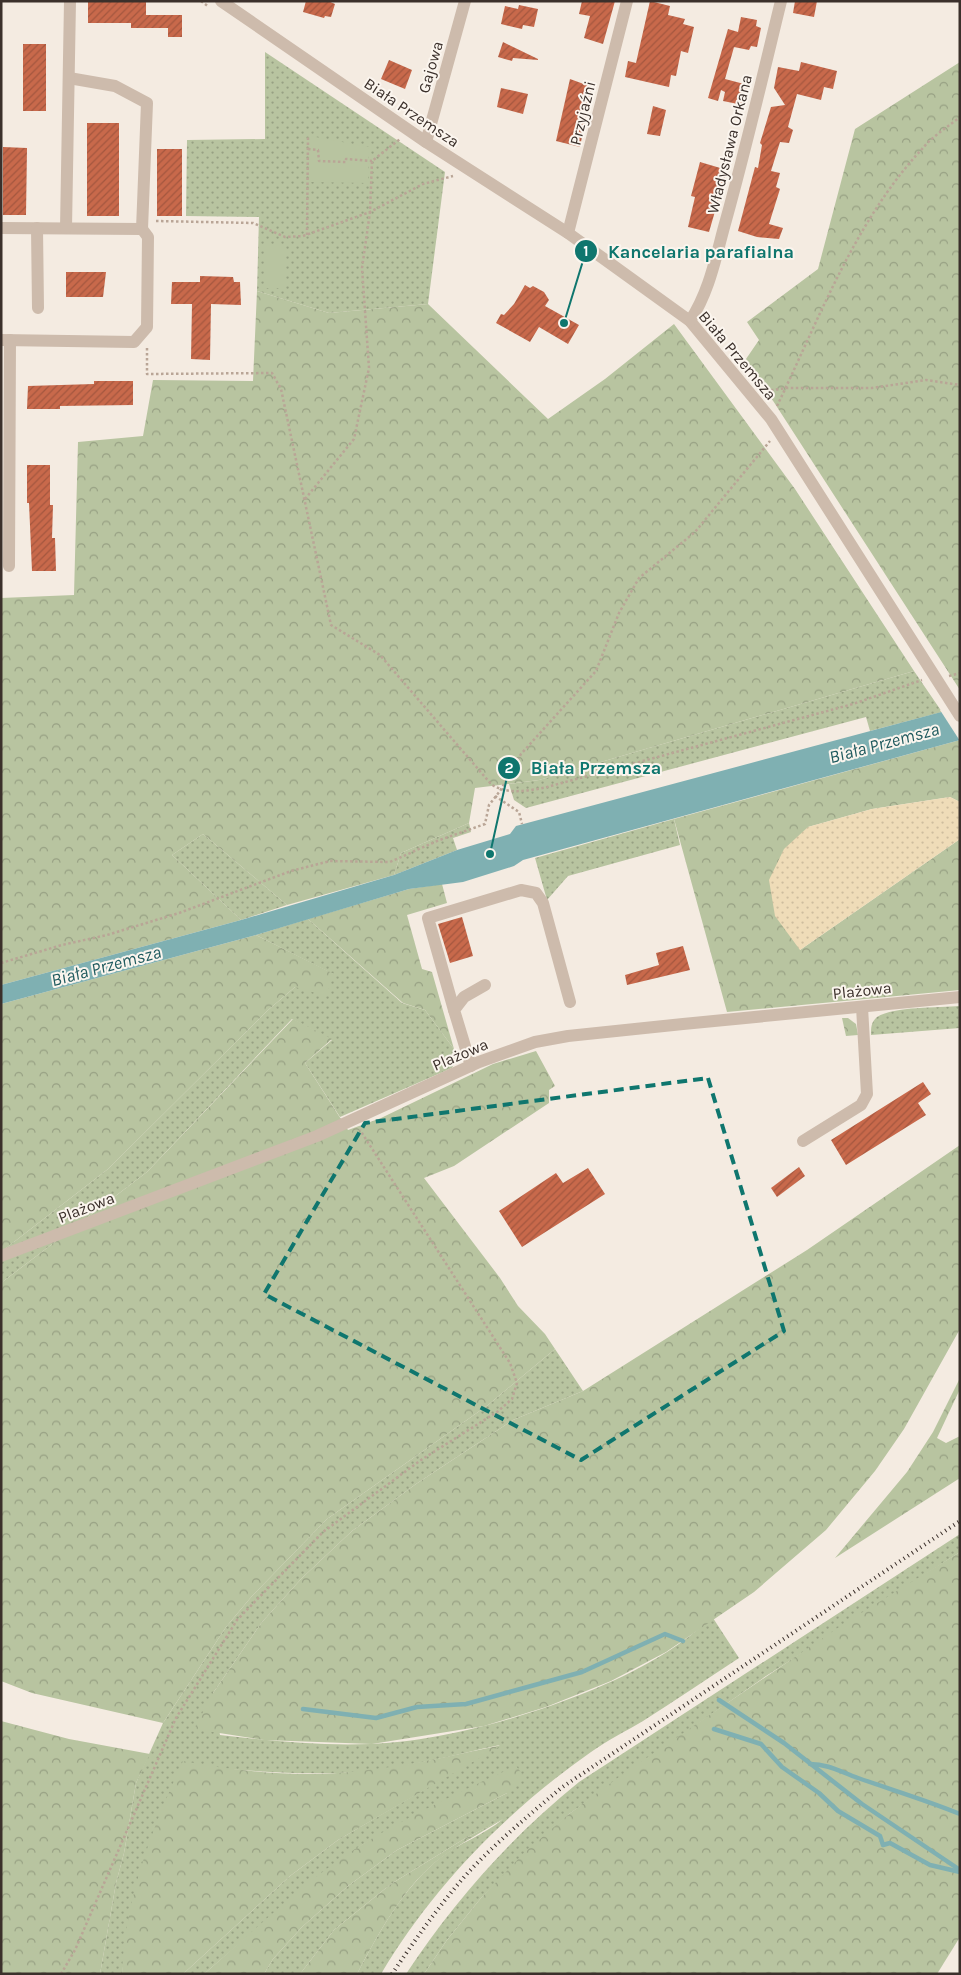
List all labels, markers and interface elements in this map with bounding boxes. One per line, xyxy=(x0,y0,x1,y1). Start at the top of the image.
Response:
street label: Gajowa xyxy=(414,39,447,95)
street label: Władysława Orkana xyxy=(703,73,756,216)
street label: Biała Przemsza xyxy=(360,74,463,151)
street label: Przyjaźni xyxy=(565,79,600,147)
callout: Kancelaria parafialna xyxy=(573,235,804,268)
text: Kancelaria parafialna xyxy=(608,241,794,263)
text: 1 xyxy=(583,242,589,260)
street label: Biała Przemsza xyxy=(695,307,781,404)
water label: Biała Przemsza xyxy=(827,718,941,768)
callout: Biała Przemsza xyxy=(496,752,672,785)
text: Biała Przemsza xyxy=(531,757,661,779)
text: 2 xyxy=(504,759,514,777)
water label: Biała Przemsza xyxy=(49,941,163,991)
street label: Plażowa xyxy=(832,978,892,1003)
street label: Plażowa xyxy=(429,1034,491,1075)
street label: Plażowa xyxy=(55,1188,117,1227)

